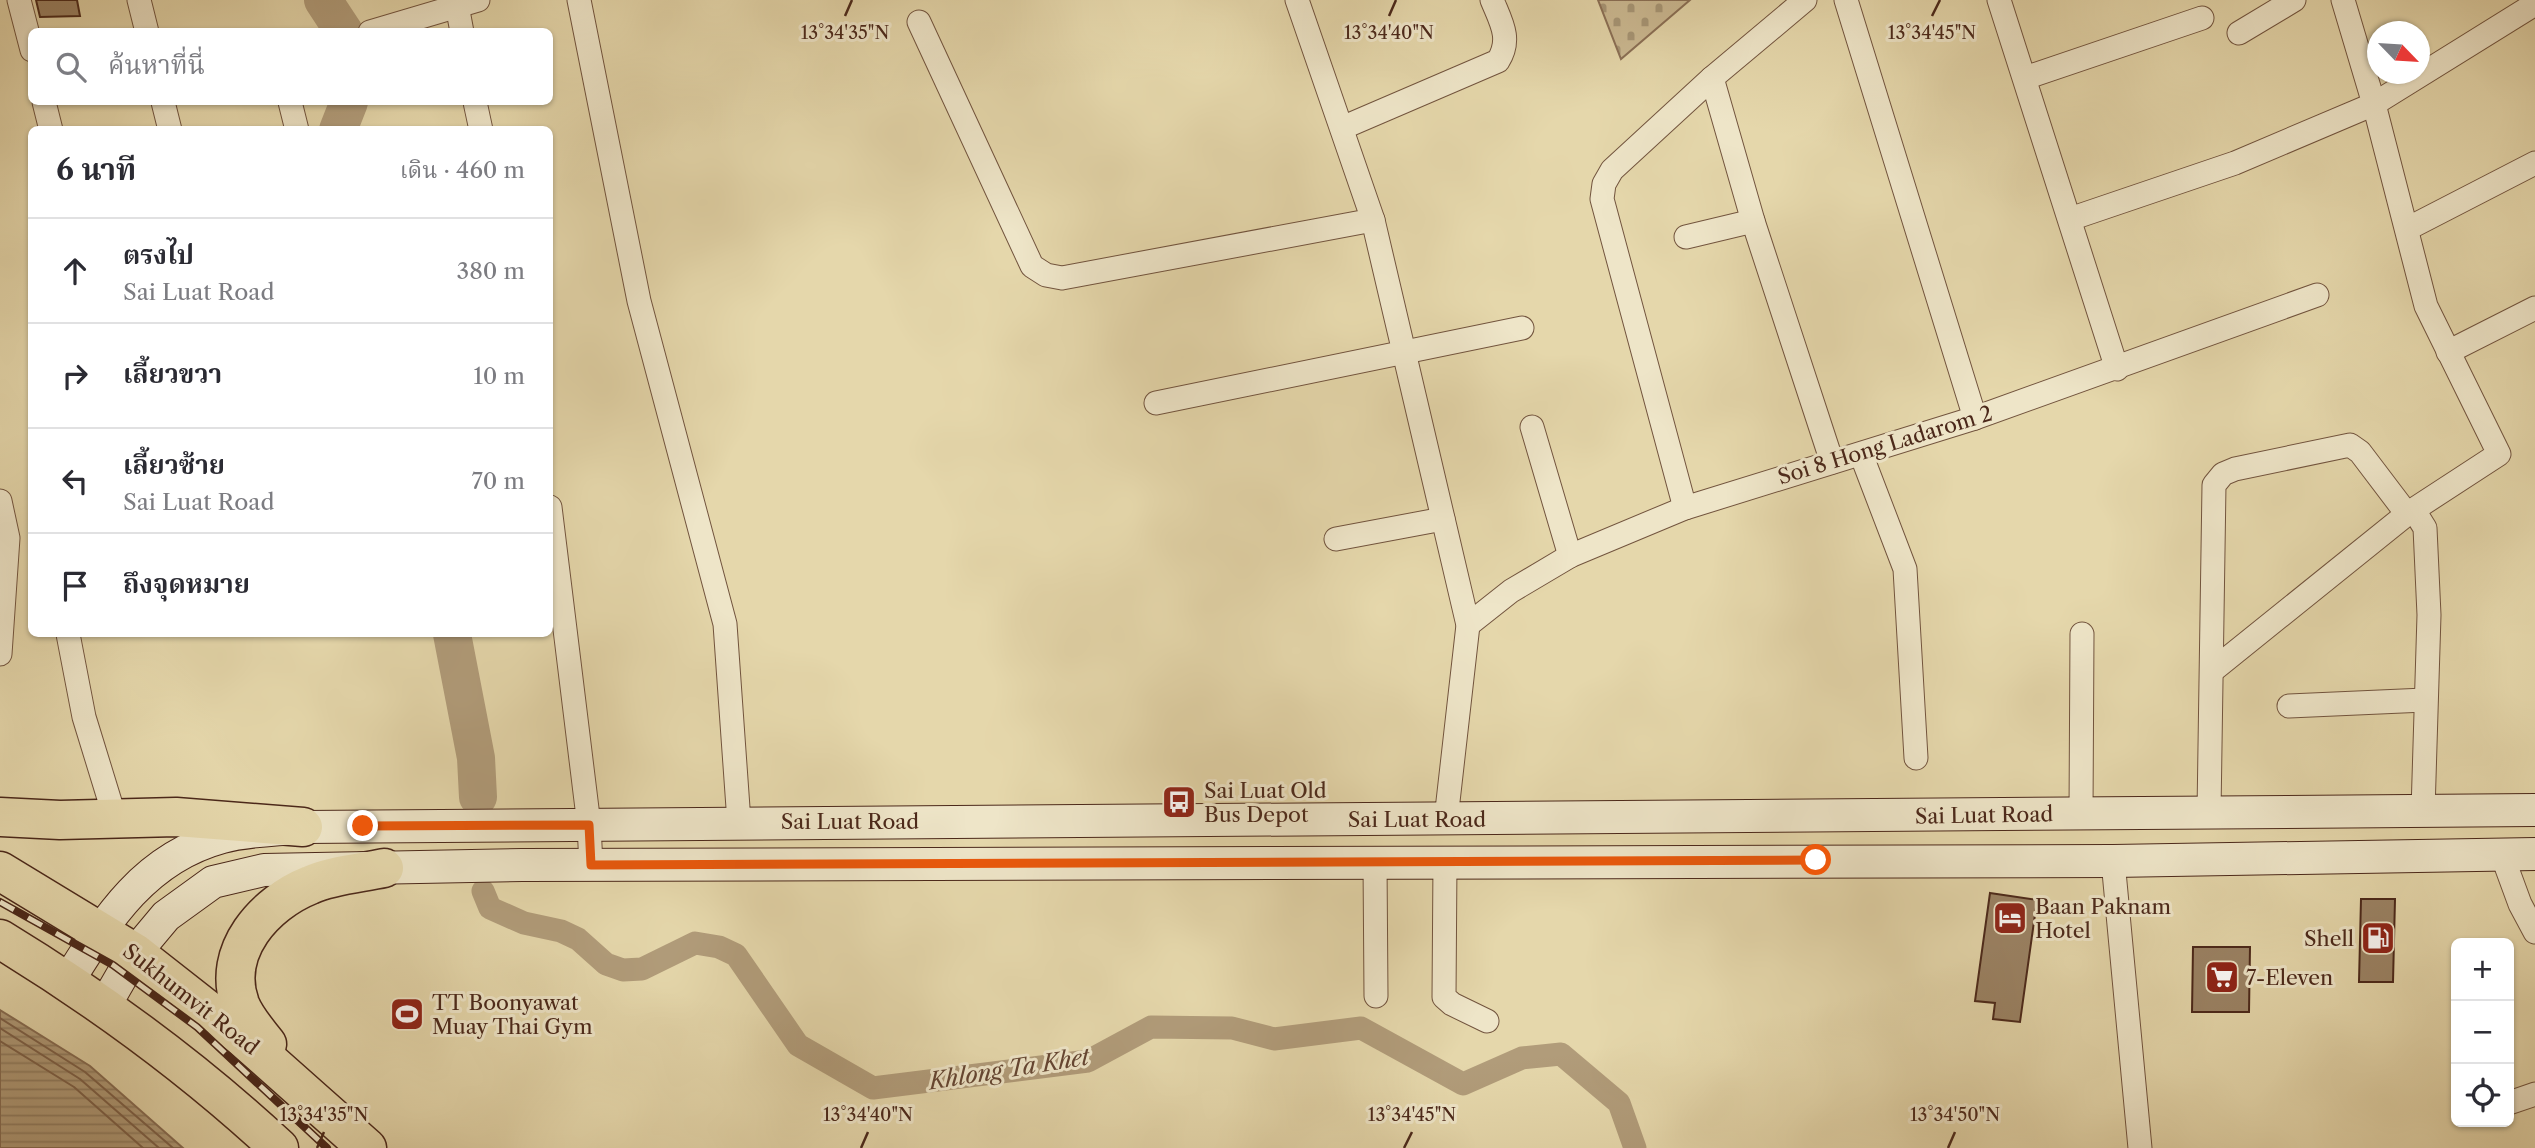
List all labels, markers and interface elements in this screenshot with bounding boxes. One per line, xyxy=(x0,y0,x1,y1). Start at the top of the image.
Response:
north arrow xyxy=(2367,21,2430,84)
text: 13°34'35"N xyxy=(801,22,889,44)
text: 13°34'40"N xyxy=(1344,22,1434,44)
text: 13°34'45"N xyxy=(1888,22,1976,44)
search box xyxy=(28,28,553,105)
icon: search xyxy=(52,48,90,86)
text: ค้นหาที่นี่ xyxy=(108,49,205,81)
text: 6 นาที xyxy=(56,151,136,188)
text: เดิน · 460 m xyxy=(400,156,525,184)
text: ตรงไป xyxy=(123,239,194,271)
icon: ahead xyxy=(56,252,94,290)
text: 380 m xyxy=(457,257,525,285)
text: Sai Luat Road xyxy=(123,278,274,306)
icon: right xyxy=(56,357,94,395)
text: เลี้ยวขวา xyxy=(123,358,222,390)
text: 10 m xyxy=(473,362,525,390)
street label: Soi 8 Hong Ladarom 2 xyxy=(1775,400,1995,490)
text: เลี้ยวซ้าย xyxy=(123,449,225,481)
icon: left xyxy=(56,462,94,500)
text: 70 m xyxy=(472,467,525,495)
text: Sai Luat Road xyxy=(123,488,274,516)
icon: arrive xyxy=(56,567,94,605)
text: ถึงจุดหมาย xyxy=(123,568,250,600)
place label: Sai Luat Old Bus Depot xyxy=(1204,778,1327,827)
bus stop icon: Sai Luat Old Bus Depot xyxy=(1160,783,1198,821)
street label: Sai Luat Road xyxy=(1915,801,2054,829)
street label: Sai Luat Road xyxy=(1348,807,1486,832)
street label: Sai Luat Road xyxy=(781,809,919,834)
route end xyxy=(347,810,378,841)
route start xyxy=(1800,844,1831,875)
place label: Baan Paknam Hotel xyxy=(2035,894,2172,943)
hotel icon: Baan Paknam Hotel xyxy=(1991,899,2029,937)
fuel station icon: Shell xyxy=(2359,919,2397,957)
place label: Shell xyxy=(2304,926,2354,951)
street label: Sukhumvit Road xyxy=(118,938,264,1060)
map controls xyxy=(2451,938,2514,1127)
button: + xyxy=(2451,938,2514,1001)
supermarket icon: 7-Eleven xyxy=(2203,958,2241,996)
place label: 7-Eleven xyxy=(2246,965,2333,990)
place label: TT Boonyawat Muay Thai Gym xyxy=(432,990,593,1039)
sports icon: TT Boonyawat Muay Thai Gym xyxy=(388,995,426,1033)
button: − xyxy=(2451,1001,2514,1064)
water label: Khlong Ta Khet xyxy=(925,1042,1093,1096)
button: locate xyxy=(2451,1064,2514,1127)
text: 13°34'35"N xyxy=(280,1104,368,1126)
text: 13°34'40"N xyxy=(823,1104,913,1126)
text: 13°34'45"N xyxy=(1368,1104,1456,1126)
text: 13°34'50"N xyxy=(1910,1104,2000,1126)

